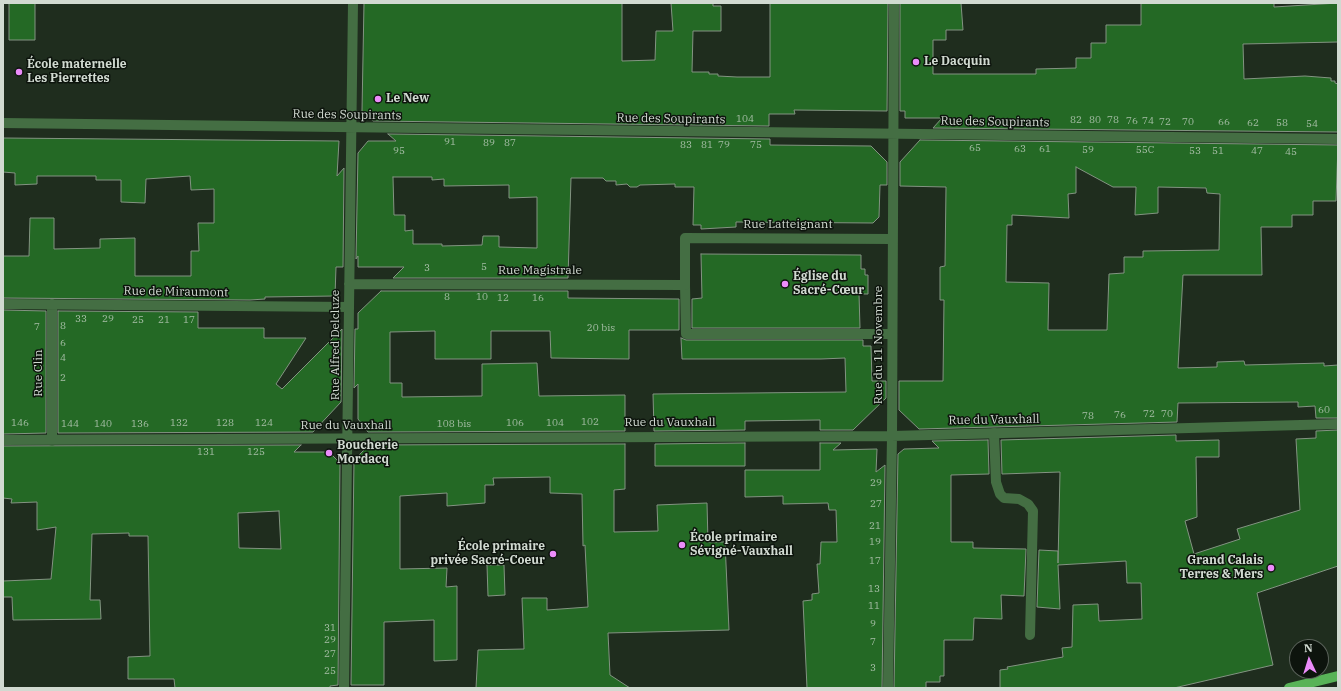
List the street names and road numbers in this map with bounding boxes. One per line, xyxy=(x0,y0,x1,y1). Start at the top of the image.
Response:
street label: Rue des Soupirants xyxy=(292,107,402,123)
street label: Rue des Soupirants xyxy=(616,111,726,127)
street label: Rue des Soupirants xyxy=(940,114,1050,130)
street label: Rue Latteignant xyxy=(743,218,833,232)
street label: Rue Magistrale xyxy=(498,264,582,278)
street label: Rue de Miraumont xyxy=(124,284,228,300)
street label: Rue du 11 Novembre xyxy=(872,286,886,404)
street label: Rue Alfred Delcluze xyxy=(329,290,343,400)
street label: Rue Clin xyxy=(32,349,46,397)
street label: Rue du Vauxhall xyxy=(948,412,1040,428)
street label: Rue du Vauxhall xyxy=(624,416,716,430)
street label: Rue du Vauxhall xyxy=(300,419,392,433)

